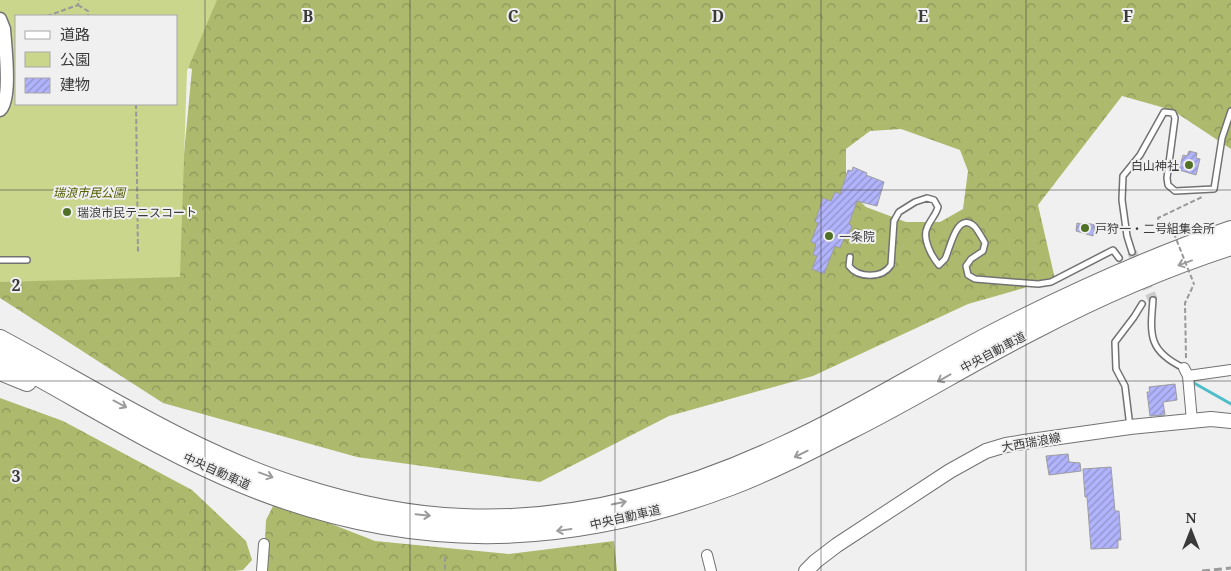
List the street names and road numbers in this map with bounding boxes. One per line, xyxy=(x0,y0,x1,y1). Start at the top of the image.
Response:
street label: 中央自動車道 xyxy=(957,328,1029,376)
street label: 大西瑞浪線 xyxy=(1000,428,1062,456)
street label: 中央自動車道 xyxy=(181,449,253,493)
street label: 中央自動車道 xyxy=(588,501,662,533)

